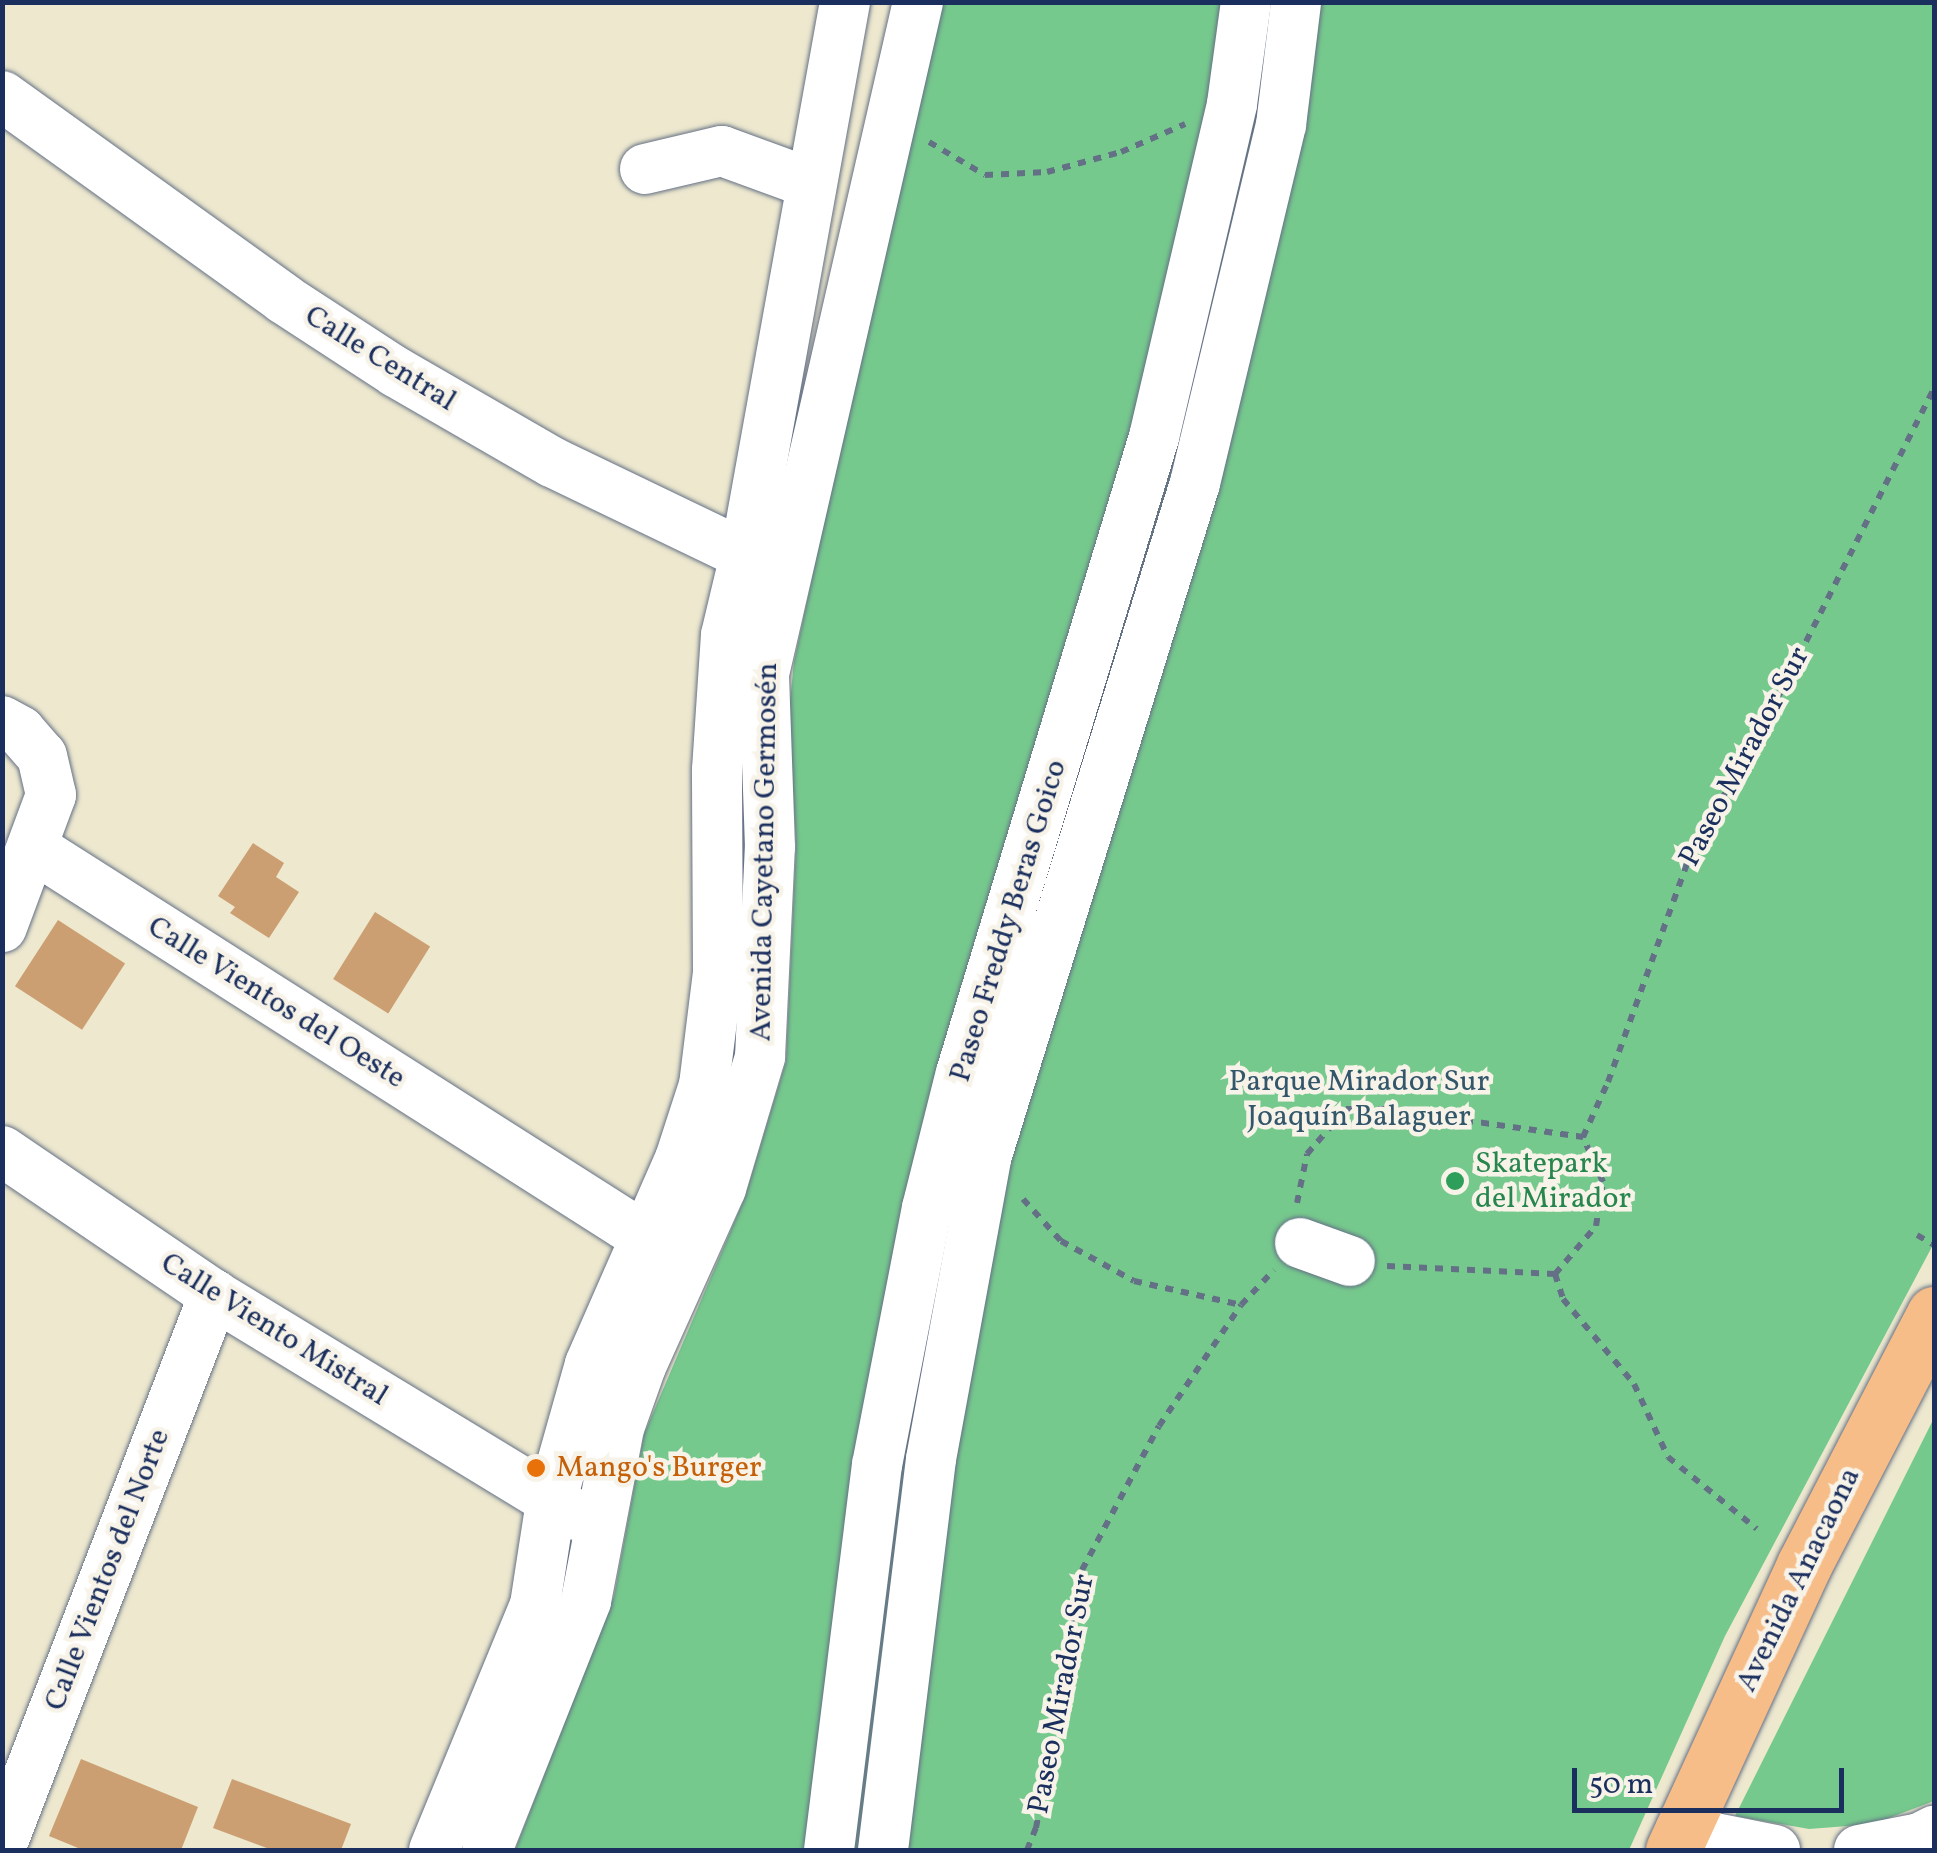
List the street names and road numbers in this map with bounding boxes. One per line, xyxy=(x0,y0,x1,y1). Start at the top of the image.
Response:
street label: Calle Central xyxy=(298,298,462,420)
street label: Paseo Mirador Sur xyxy=(1672,641,1818,873)
street label: Avenida Cayetano Germosén xyxy=(744,662,786,1042)
street label: Paseo Freddy Beras Goico xyxy=(943,755,1075,1087)
street label: Calle Vientos del Oeste xyxy=(140,909,412,1097)
street label: Calle Viento Mistral xyxy=(153,1245,395,1415)
street label: Calle Vientos del Norte xyxy=(38,1424,178,1716)
street label: Avenida Anacaona xyxy=(1729,1462,1869,1698)
street label: Paseo Mirador Sur xyxy=(1021,1571,1103,1817)

